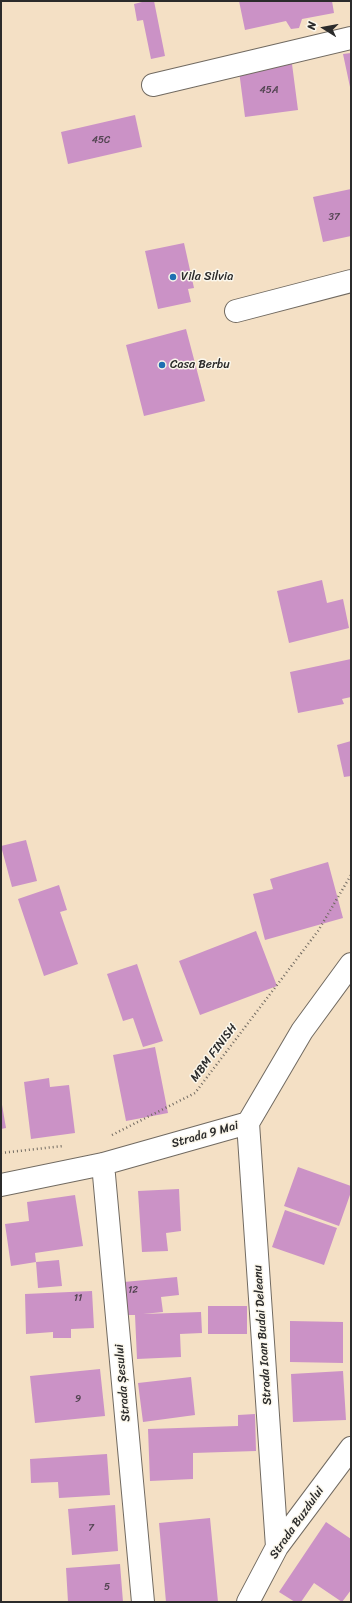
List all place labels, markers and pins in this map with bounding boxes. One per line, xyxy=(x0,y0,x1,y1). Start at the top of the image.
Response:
place label: Vila Silvia xyxy=(181,270,233,284)
marker: Vila Silvia xyxy=(168,272,178,282)
place label: Casa Berbu xyxy=(170,358,230,372)
marker: Casa Berbu xyxy=(157,360,167,370)

